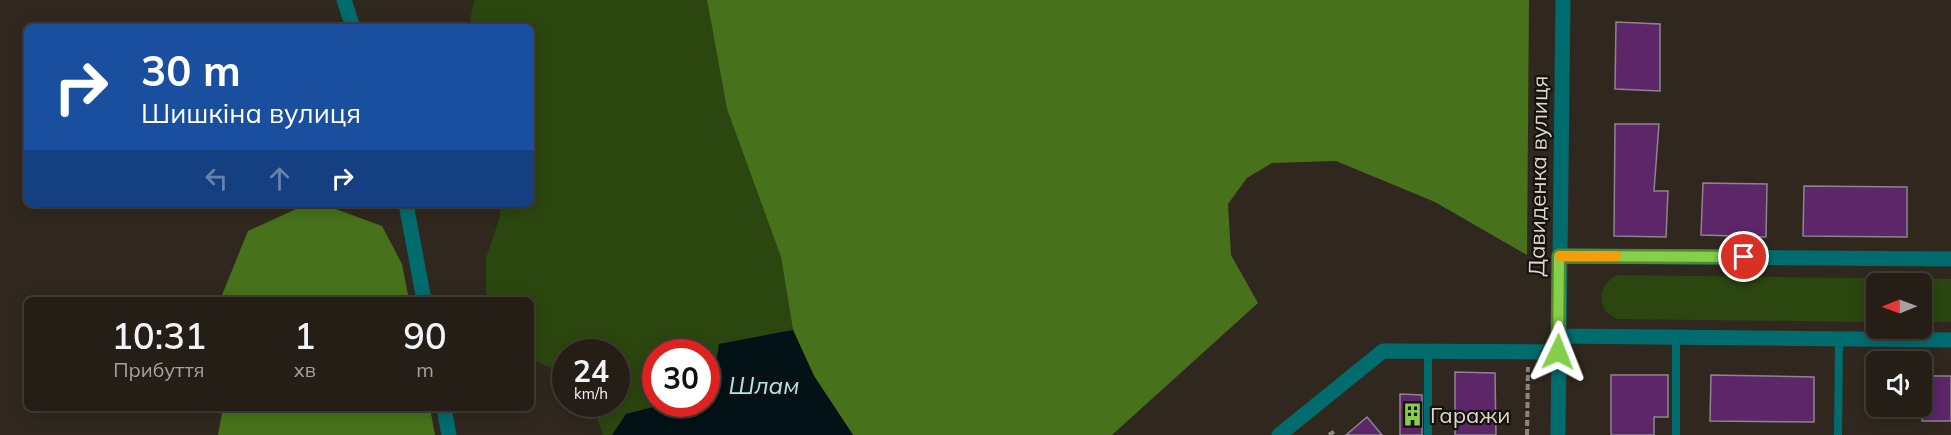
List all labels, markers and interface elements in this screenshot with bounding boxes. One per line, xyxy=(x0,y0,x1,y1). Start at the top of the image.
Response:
text: 30 m xyxy=(141,44,241,97)
icon: right xyxy=(42,48,120,126)
street label: Давиденка вулиця xyxy=(1522,75,1554,277)
text: Шишкiна вулиця xyxy=(141,96,361,130)
icon: left xyxy=(200,162,233,195)
icon: ahead xyxy=(263,162,296,195)
icon: right xyxy=(326,162,359,195)
pin xyxy=(1718,231,1769,282)
icon: arrive xyxy=(1727,240,1760,273)
north arrow xyxy=(1866,273,1932,339)
map controls xyxy=(1866,273,1932,417)
text: 10:31 xyxy=(111,313,206,358)
text: 1 xyxy=(294,313,316,358)
text: 90 xyxy=(403,313,447,358)
position arrow xyxy=(1526,320,1590,384)
speed limit sign: 30 xyxy=(642,339,720,417)
button: sound xyxy=(1866,351,1932,417)
text: 24 xyxy=(573,352,609,390)
text: Прибуття xyxy=(113,357,205,382)
text: хв xyxy=(294,357,316,382)
text: m xyxy=(416,357,434,382)
water label: Шлам xyxy=(729,370,799,400)
text: km/h xyxy=(574,384,608,403)
place label: Гаражи xyxy=(1430,401,1510,429)
building icon: Гаражи xyxy=(1399,402,1425,428)

